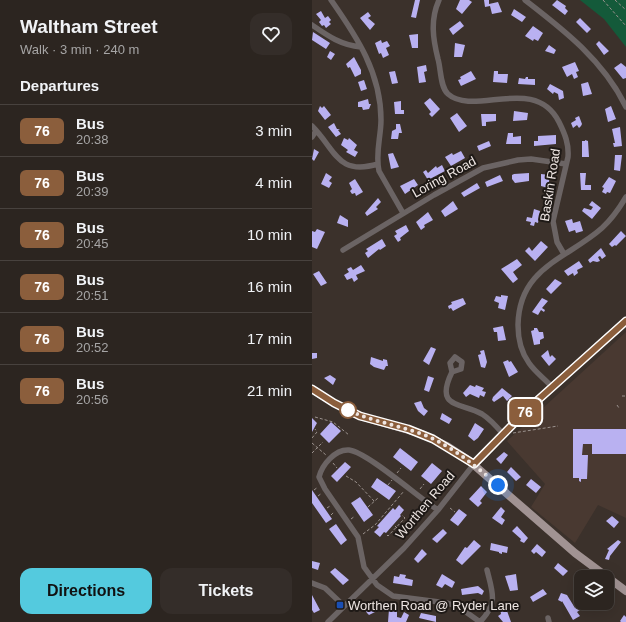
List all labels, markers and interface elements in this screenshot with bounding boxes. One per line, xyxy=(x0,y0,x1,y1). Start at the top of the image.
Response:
button: heart xyxy=(250,13,292,55)
text: Waltham Street xyxy=(20,16,158,37)
text: Walk · 3 min · 240 m xyxy=(20,42,139,57)
text: Departures xyxy=(20,77,99,94)
text: Bus xyxy=(76,115,104,132)
text: 3 min xyxy=(255,122,292,139)
text: 76 xyxy=(34,123,50,139)
text: 20:38 xyxy=(76,132,109,147)
street label: Baskin Road xyxy=(537,147,563,223)
street label: Loring Road xyxy=(409,153,479,201)
text: Bus xyxy=(76,167,104,184)
text: 4 min xyxy=(255,174,292,191)
text: 76 xyxy=(34,175,50,191)
text: 20:39 xyxy=(76,184,109,199)
text: Bus xyxy=(76,219,104,236)
text: 10 min xyxy=(247,226,292,243)
text: 76 xyxy=(34,227,50,243)
text: 20:45 xyxy=(76,236,109,251)
text: Bus xyxy=(76,271,104,288)
text: 16 min xyxy=(247,278,292,295)
text: 76 xyxy=(34,279,50,295)
text: 20:51 xyxy=(76,288,109,303)
text: Bus xyxy=(76,323,104,340)
text: 17 min xyxy=(247,330,292,347)
text: 76 xyxy=(34,331,50,347)
text: 20:52 xyxy=(76,340,109,355)
text: Bus xyxy=(76,375,104,392)
text: 21 min xyxy=(247,382,292,399)
text: 76 xyxy=(34,383,50,399)
text: 20:56 xyxy=(76,392,109,407)
line badge: 76 xyxy=(507,399,543,425)
unlabelled marker xyxy=(339,401,357,419)
text: 76 xyxy=(517,404,533,420)
street label: Worthen Road xyxy=(392,468,458,542)
your location xyxy=(488,475,508,495)
button: Directions xyxy=(20,568,152,614)
button: Tickets xyxy=(160,568,292,614)
map controls xyxy=(574,570,614,610)
button: layers xyxy=(574,570,614,610)
place label: Worthen Road @ Ryder Lane xyxy=(348,598,519,613)
marker: Worthen Road @ Ryder Lane xyxy=(335,600,345,610)

